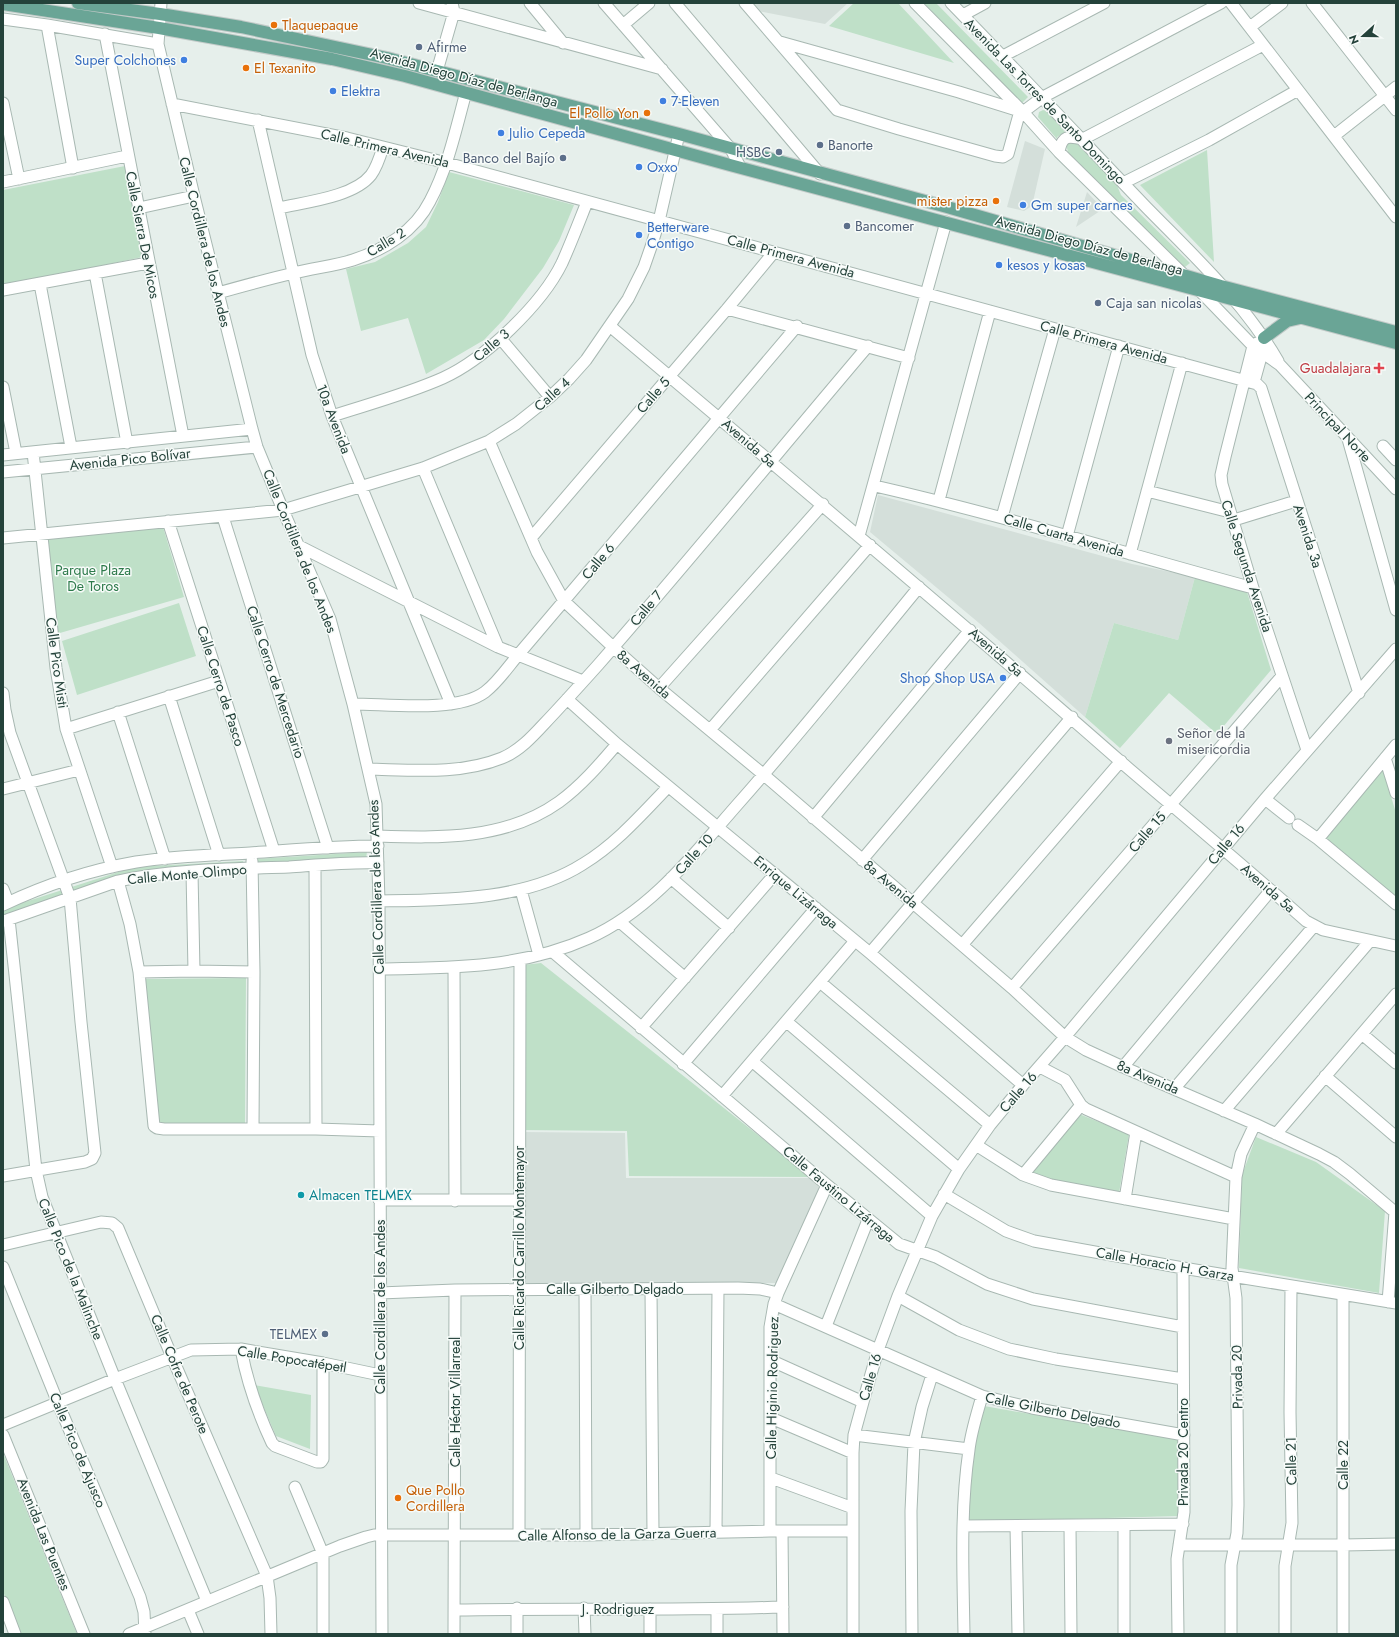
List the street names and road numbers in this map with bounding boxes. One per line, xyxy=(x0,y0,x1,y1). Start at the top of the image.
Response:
street label: Avenida Las Torres de Santo Domingo xyxy=(960,13,1130,189)
street label: Avenida Diego Díaz de Berlanga xyxy=(368,42,560,112)
street label: Calle Primera Avenida xyxy=(319,123,451,173)
street label: Calle Cordillera de los Andes xyxy=(174,155,236,330)
street label: Calle Sierra De Micos xyxy=(121,170,165,301)
street label: Avenida Diego Díaz de Berlanga xyxy=(993,210,1185,280)
street label: Calle 2 xyxy=(363,223,409,261)
street label: Calle Primera Avenida xyxy=(725,229,857,283)
street label: Calle Primera Avenida xyxy=(1038,315,1170,369)
street label: Calle 3 xyxy=(469,324,514,366)
street label: Calle 4 xyxy=(530,372,574,416)
street label: Calle 5 xyxy=(632,372,674,417)
street label: 10a Avenida xyxy=(312,381,356,457)
street label: Principal Norte xyxy=(1300,387,1376,467)
street label: Avenida 5a xyxy=(717,414,781,472)
street label: Avenida Pico Bolívar xyxy=(69,443,192,475)
street label: Calle Cordillera de los Andes xyxy=(258,466,342,636)
street label: Calle Segunda Avenida xyxy=(1216,497,1278,635)
street label: Avenida 3a xyxy=(1288,502,1328,570)
street label: Calle Cuarta Avenida xyxy=(1001,508,1127,562)
street label: Calle 6 xyxy=(577,538,619,584)
street label: Calle 7 xyxy=(625,585,667,630)
street label: Calle Cerro de Mercedario xyxy=(242,603,310,761)
street label: Calle Pico Misti xyxy=(41,616,73,710)
street label: Calle Cerro de Pasco xyxy=(192,623,250,749)
street label: Avenida 5a xyxy=(964,623,1028,681)
street label: 8a Avenida xyxy=(613,645,675,703)
street label: Calle Cordillera de los Andes xyxy=(363,799,389,975)
street label: Calle 15 xyxy=(1124,807,1170,857)
street label: Calle 16 xyxy=(1203,819,1249,869)
street label: Calle 10 xyxy=(670,829,718,879)
street label: Enrique Lizárraga xyxy=(750,851,842,933)
street label: 8a Avenida xyxy=(859,855,923,913)
street label: Calle Monte Olimpo xyxy=(126,859,248,889)
street label: Avenida 5a xyxy=(1236,859,1300,917)
street label: 8a Avenida xyxy=(1114,1055,1182,1099)
street label: Calle 16 xyxy=(995,1067,1041,1117)
street label: Calle Faustino Lizárraga xyxy=(779,1141,899,1247)
street label: Calle Ricardo Carrillo Montemayor xyxy=(509,1146,529,1350)
street label: Calle Pico de la Malinche xyxy=(33,1195,109,1343)
street label: Calle Cordillera de los Andes xyxy=(370,1219,390,1394)
street label: Calle Horacio H. Garza xyxy=(1094,1242,1236,1286)
street label: Calle Gilberto Delgado xyxy=(546,1279,684,1299)
street label: Calle Cofre de Perote xyxy=(146,1311,214,1437)
street label: Calle Higinio Rodriguez xyxy=(761,1316,783,1460)
street label: Calle Héctor Villarreal xyxy=(445,1337,465,1467)
street label: Calle Popocatépetl xyxy=(236,1340,348,1378)
street label: Privada 20 xyxy=(1226,1345,1248,1409)
street label: Calle 16 xyxy=(854,1351,886,1403)
street label: Calle Gilberto Delgado xyxy=(984,1387,1123,1433)
street label: Calle Pico de Ajusco xyxy=(45,1389,111,1511)
street label: Privada 20 Centro xyxy=(1173,1398,1193,1506)
street label: Calle 21 xyxy=(1281,1437,1301,1485)
street label: Calle 22 xyxy=(1333,1440,1353,1490)
street label: Avenida Las Puentes xyxy=(12,1475,76,1594)
street label: Calle Alfonso de la Garza Guerra xyxy=(518,1522,716,1546)
street label: J. Rodriguez xyxy=(580,1599,655,1619)

